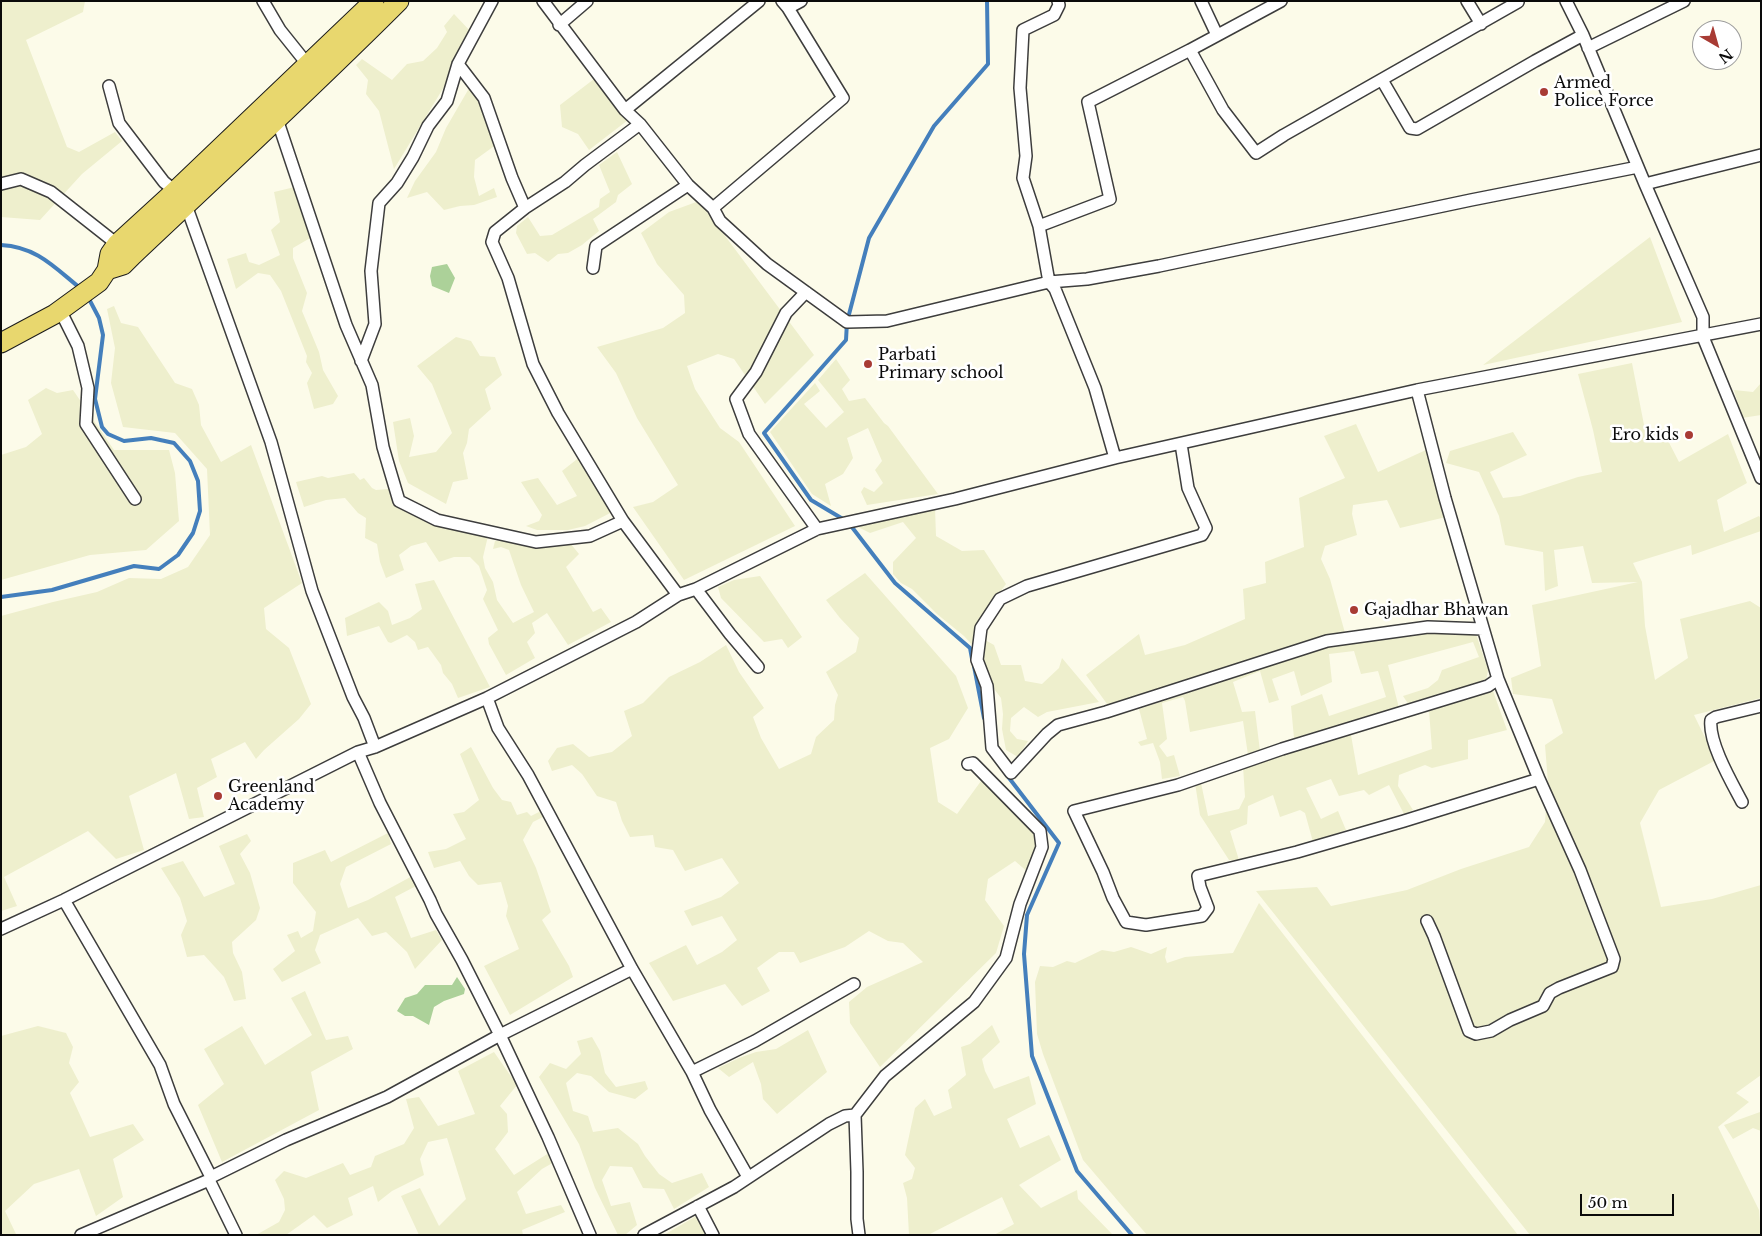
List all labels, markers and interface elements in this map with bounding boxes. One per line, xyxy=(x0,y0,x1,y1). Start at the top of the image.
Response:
north arrow xyxy=(1692,20,1742,70)
text: N xyxy=(1715,45,1736,67)
place label: Armed Police Force xyxy=(1554,73,1654,111)
marker: Armed Police Force xyxy=(1538,86,1550,98)
place label: Parbati Primary school xyxy=(878,345,1004,383)
marker: Parbati Primary school xyxy=(862,358,874,370)
place label: Ero kids xyxy=(1611,425,1679,445)
marker: Ero kids xyxy=(1683,429,1695,441)
place label: Gajadhar Bhawan xyxy=(1364,600,1509,620)
marker: Gajadhar Bhawan xyxy=(1348,604,1360,616)
place label: Greenland Academy xyxy=(228,777,315,815)
marker: Greenland Academy xyxy=(212,790,224,802)
scale bar xyxy=(1582,1184,1676,1216)
text: 50 m xyxy=(1588,1193,1628,1212)

